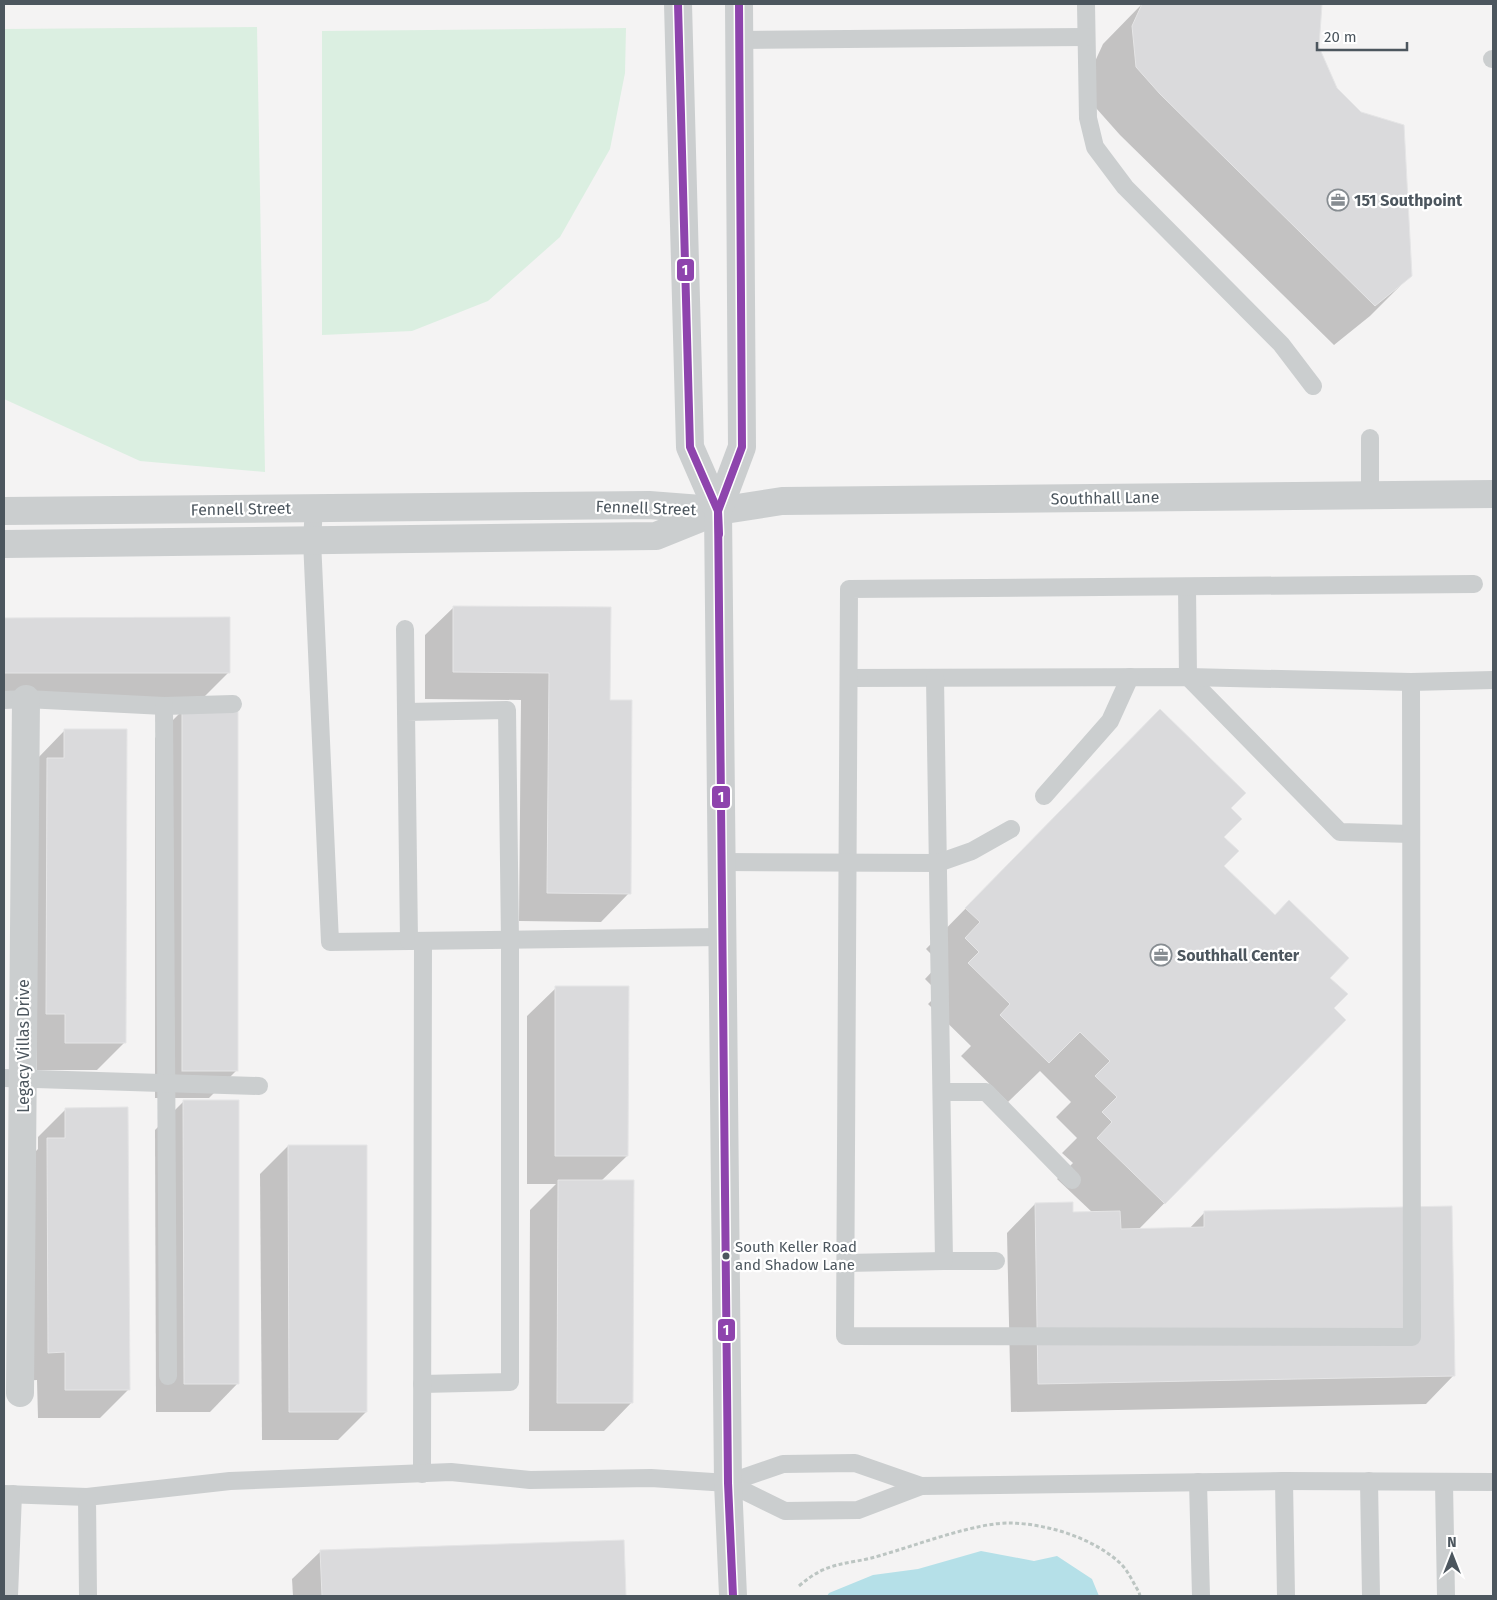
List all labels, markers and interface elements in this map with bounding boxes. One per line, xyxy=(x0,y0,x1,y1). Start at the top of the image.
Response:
scale bar xyxy=(1317,20,1407,52)
text: 20 m xyxy=(1324,28,1357,46)
office icon: 151 Southpoint xyxy=(1326,188,1350,212)
place label: 151 Southpoint xyxy=(1354,191,1463,210)
line badge: 1 xyxy=(676,258,695,282)
text: 1 xyxy=(682,262,688,279)
street label: Southhall Lane xyxy=(1050,488,1160,508)
street label: Fennell Street xyxy=(595,497,697,519)
street label: Fennell Street xyxy=(191,499,292,519)
line badge: 1 xyxy=(711,785,731,809)
text: 1 xyxy=(718,789,724,806)
office icon: Southhall Center xyxy=(1149,943,1173,967)
place label: Southhall Center xyxy=(1177,946,1300,965)
street label: Legacy Villas Drive xyxy=(14,979,33,1113)
place label: South Keller Road and Shadow Lane xyxy=(735,1238,857,1274)
marker: South Keller Road and Shadow Lane xyxy=(721,1251,731,1261)
line badge: 1 xyxy=(717,1318,736,1342)
text: 1 xyxy=(723,1322,729,1339)
north arrow xyxy=(1427,1530,1477,1580)
text: N xyxy=(1447,1534,1457,1551)

